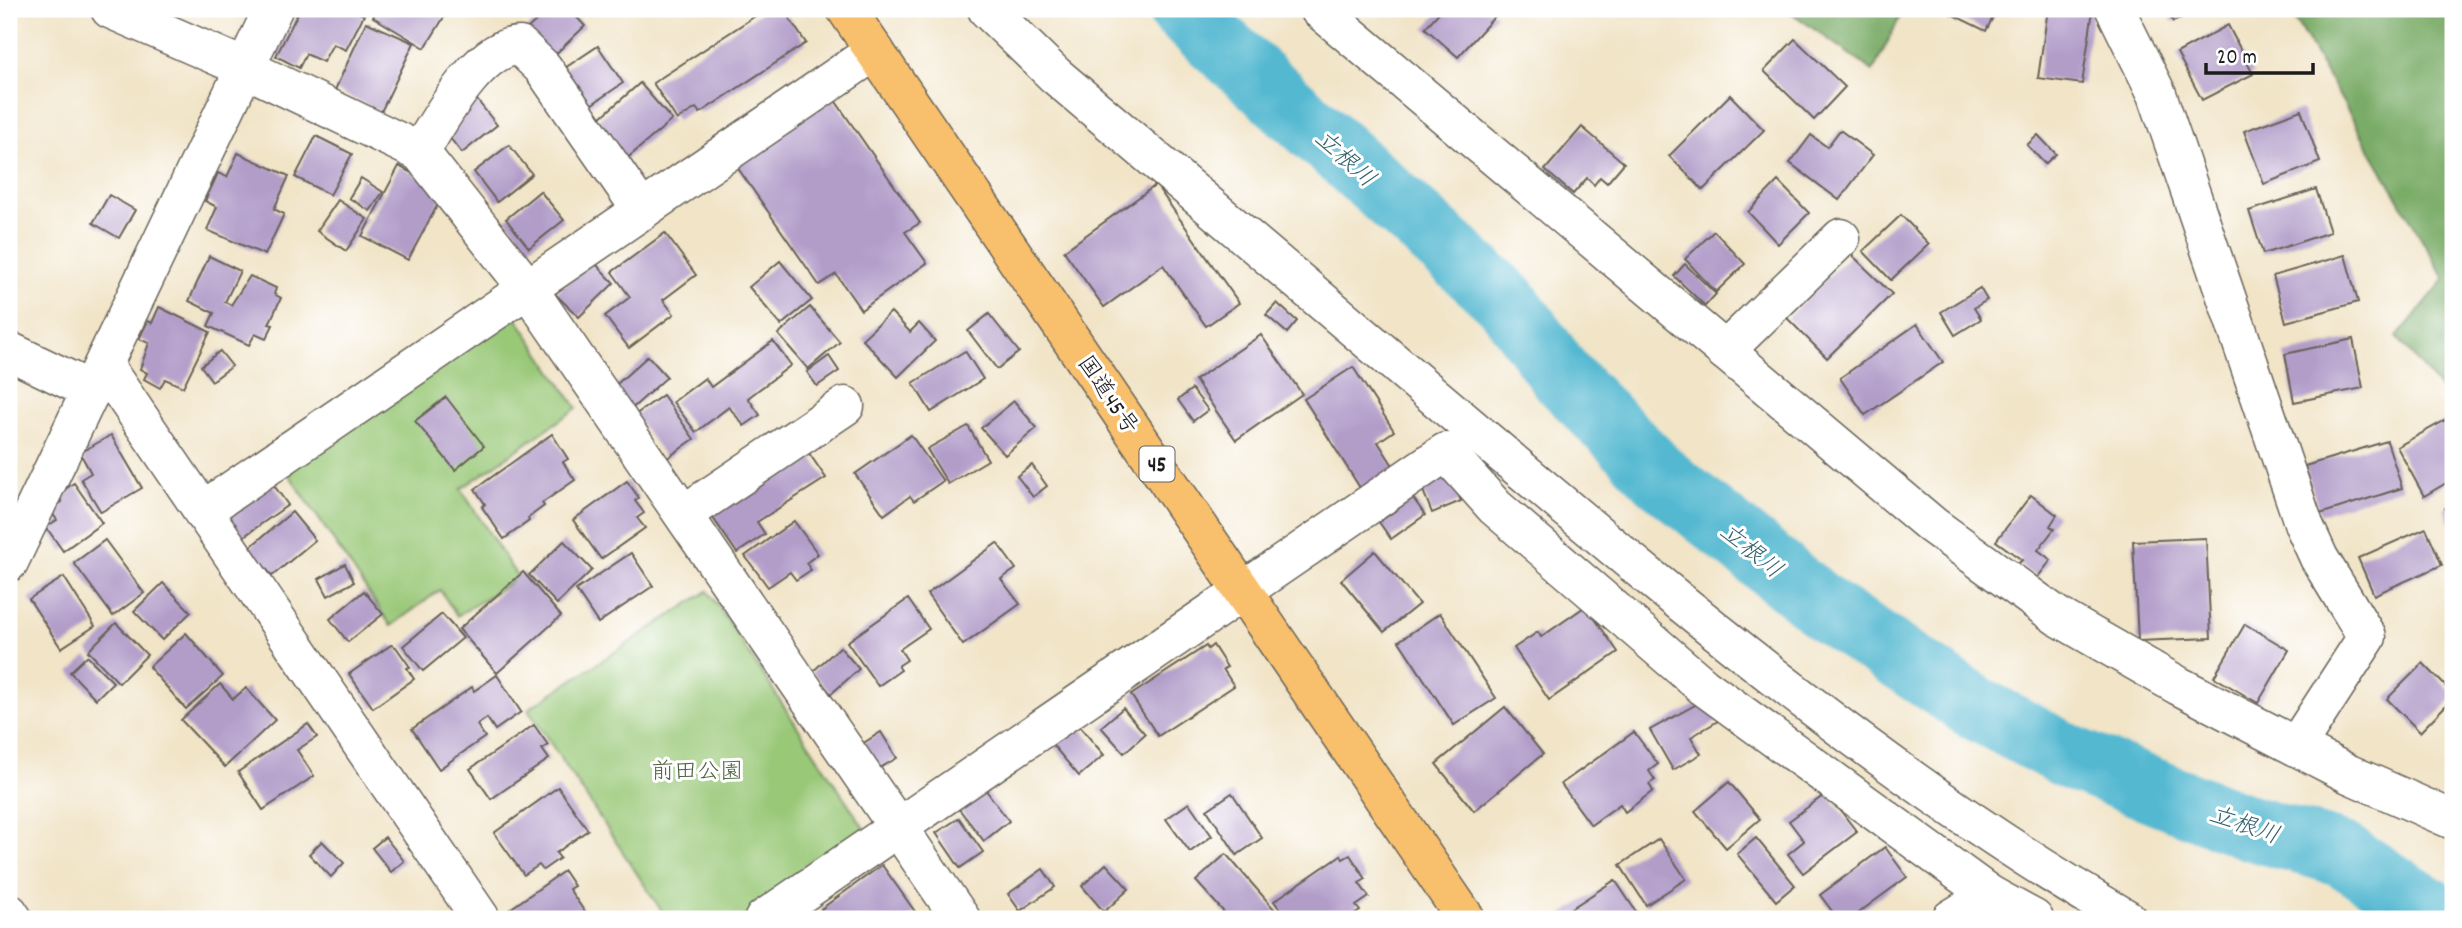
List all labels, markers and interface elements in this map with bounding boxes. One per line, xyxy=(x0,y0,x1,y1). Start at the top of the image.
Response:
scale bar xyxy=(2206,32,2313,76)
text: 20 m xyxy=(2217,44,2257,74)
water label: 立根川 xyxy=(1306,124,1382,197)
street label: 国道45号 xyxy=(1067,350,1145,442)
road number: 45 xyxy=(1140,447,1174,482)
water label: 立根川 xyxy=(1711,516,1789,588)
park label: 前田公園 xyxy=(651,757,743,790)
water label: 立根川 xyxy=(2204,799,2284,855)

